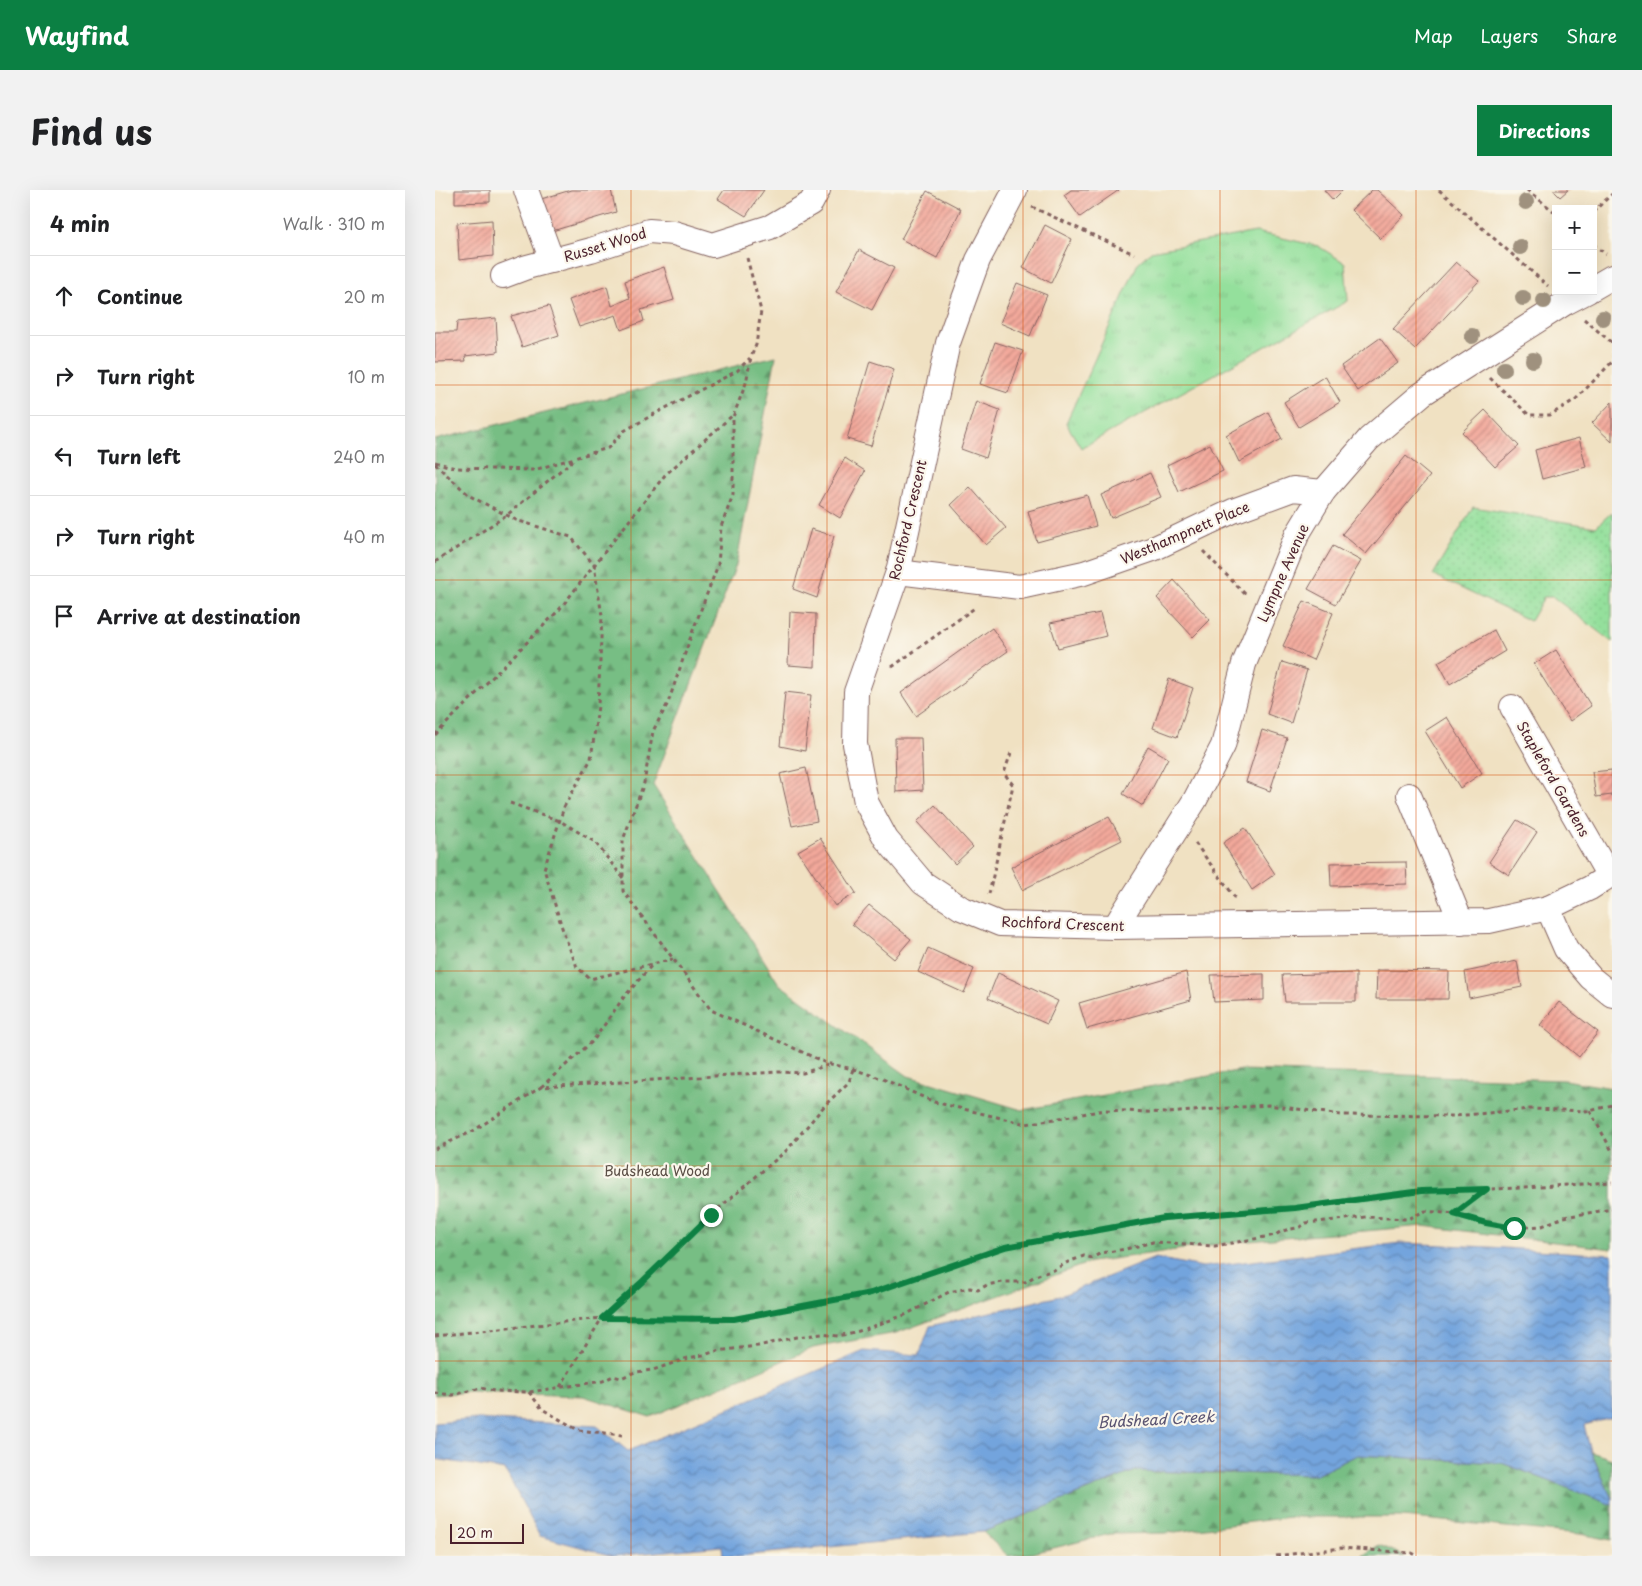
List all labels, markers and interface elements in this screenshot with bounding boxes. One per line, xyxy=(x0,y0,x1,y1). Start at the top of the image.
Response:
text: Wayfind xyxy=(25,17,129,53)
text: Map xyxy=(1414,22,1453,49)
text: Layers xyxy=(1481,22,1538,49)
text: Share xyxy=(1566,22,1617,49)
text: Find us xyxy=(30,104,152,157)
button: Directions xyxy=(1477,105,1612,156)
map controls xyxy=(1552,205,1597,295)
button: + xyxy=(1552,205,1597,250)
text: 4 min xyxy=(50,207,110,239)
text: Walk · 310 m xyxy=(283,211,385,235)
street label: Russet Wood xyxy=(561,222,649,267)
button: − xyxy=(1552,250,1597,295)
icon: ahead xyxy=(50,282,78,310)
text: Continue xyxy=(97,282,183,310)
text: 20 m xyxy=(344,284,385,308)
icon: right xyxy=(50,362,78,390)
text: Turn right xyxy=(97,362,195,390)
text: 10 m xyxy=(348,364,385,388)
icon: left xyxy=(50,442,78,470)
text: Turn left xyxy=(97,442,181,470)
text: 240 m xyxy=(333,444,385,468)
street label: Rochford Crescent xyxy=(883,457,932,582)
street label: Westhampnett Place xyxy=(1117,496,1253,569)
street label: Lympne Avenue xyxy=(1252,520,1314,625)
icon: right xyxy=(50,522,78,550)
text: Turn right xyxy=(97,522,195,550)
text: 40 m xyxy=(343,524,385,548)
icon: arrive xyxy=(50,602,78,630)
text: Arrive at destination xyxy=(97,602,301,630)
street label: Stapleford Gardens xyxy=(1512,717,1595,840)
street label: Rochford Crescent xyxy=(1001,911,1125,936)
park label: Budshead Wood xyxy=(604,1160,710,1181)
route end xyxy=(700,1204,723,1227)
route start xyxy=(1503,1217,1526,1240)
water label: Budshead Creek xyxy=(1097,1404,1216,1433)
scale bar xyxy=(450,1521,524,1544)
text: 20 m xyxy=(457,1522,493,1543)

